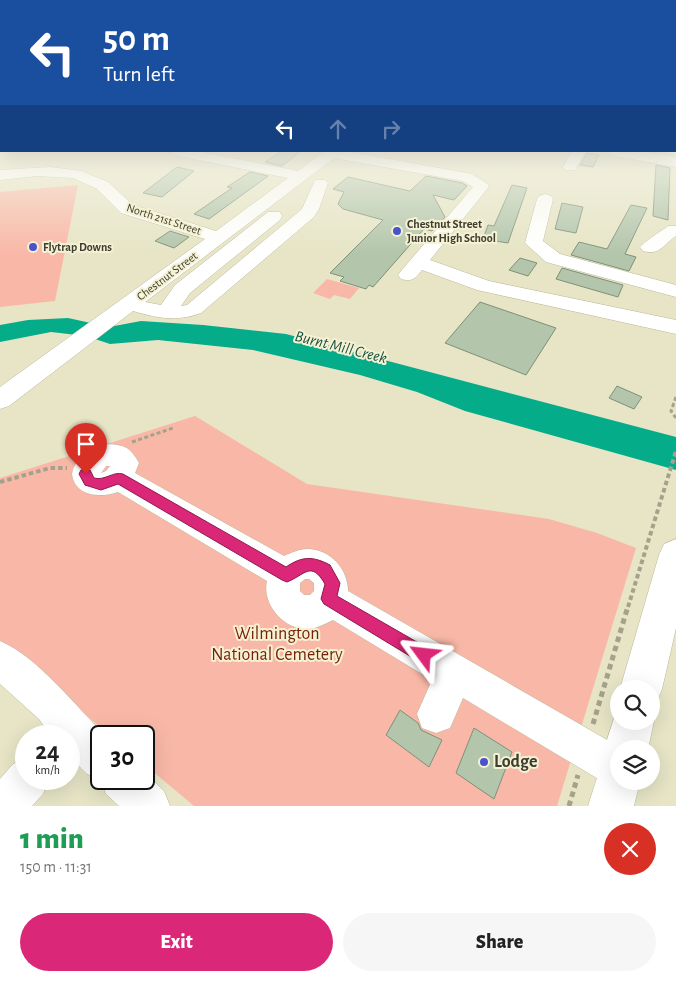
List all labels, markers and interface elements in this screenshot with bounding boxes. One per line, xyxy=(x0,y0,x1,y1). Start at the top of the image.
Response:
icon: left xyxy=(20,20,85,85)
text: 50 m xyxy=(103,22,170,57)
text: Turn left xyxy=(103,63,175,85)
icon: left xyxy=(271,115,299,143)
icon: ahead xyxy=(324,115,352,143)
icon: right xyxy=(377,115,405,143)
street label: North 21st Street xyxy=(125,201,203,237)
place label: Chestnut Street Junior High School xyxy=(407,218,496,244)
marker: Chestnut Street Junior High School xyxy=(391,225,403,237)
marker: Flytrap Downs xyxy=(27,241,39,253)
place label: Flytrap Downs xyxy=(43,241,112,254)
street label: Chestnut Street xyxy=(134,249,200,303)
water label: Burnt Mill Creek xyxy=(293,328,389,366)
pin xyxy=(65,423,107,474)
icon: arrive xyxy=(72,430,100,458)
park label: Wilmington National Cemetery xyxy=(211,625,343,664)
position arrow xyxy=(397,628,449,680)
map controls xyxy=(610,680,660,790)
button: search xyxy=(610,680,660,730)
speed limit sign: 30 xyxy=(90,725,155,790)
text: 24 xyxy=(35,739,60,764)
button: layers xyxy=(610,740,660,790)
place label: Lodge xyxy=(494,753,537,771)
marker: Lodge xyxy=(478,756,490,768)
text: km/h xyxy=(35,764,60,776)
button: close xyxy=(604,823,656,875)
text: 1 min xyxy=(20,824,84,854)
text: 150 m · 11:31 xyxy=(20,859,92,875)
button: Exit xyxy=(20,913,333,971)
button: Share xyxy=(343,913,656,971)

